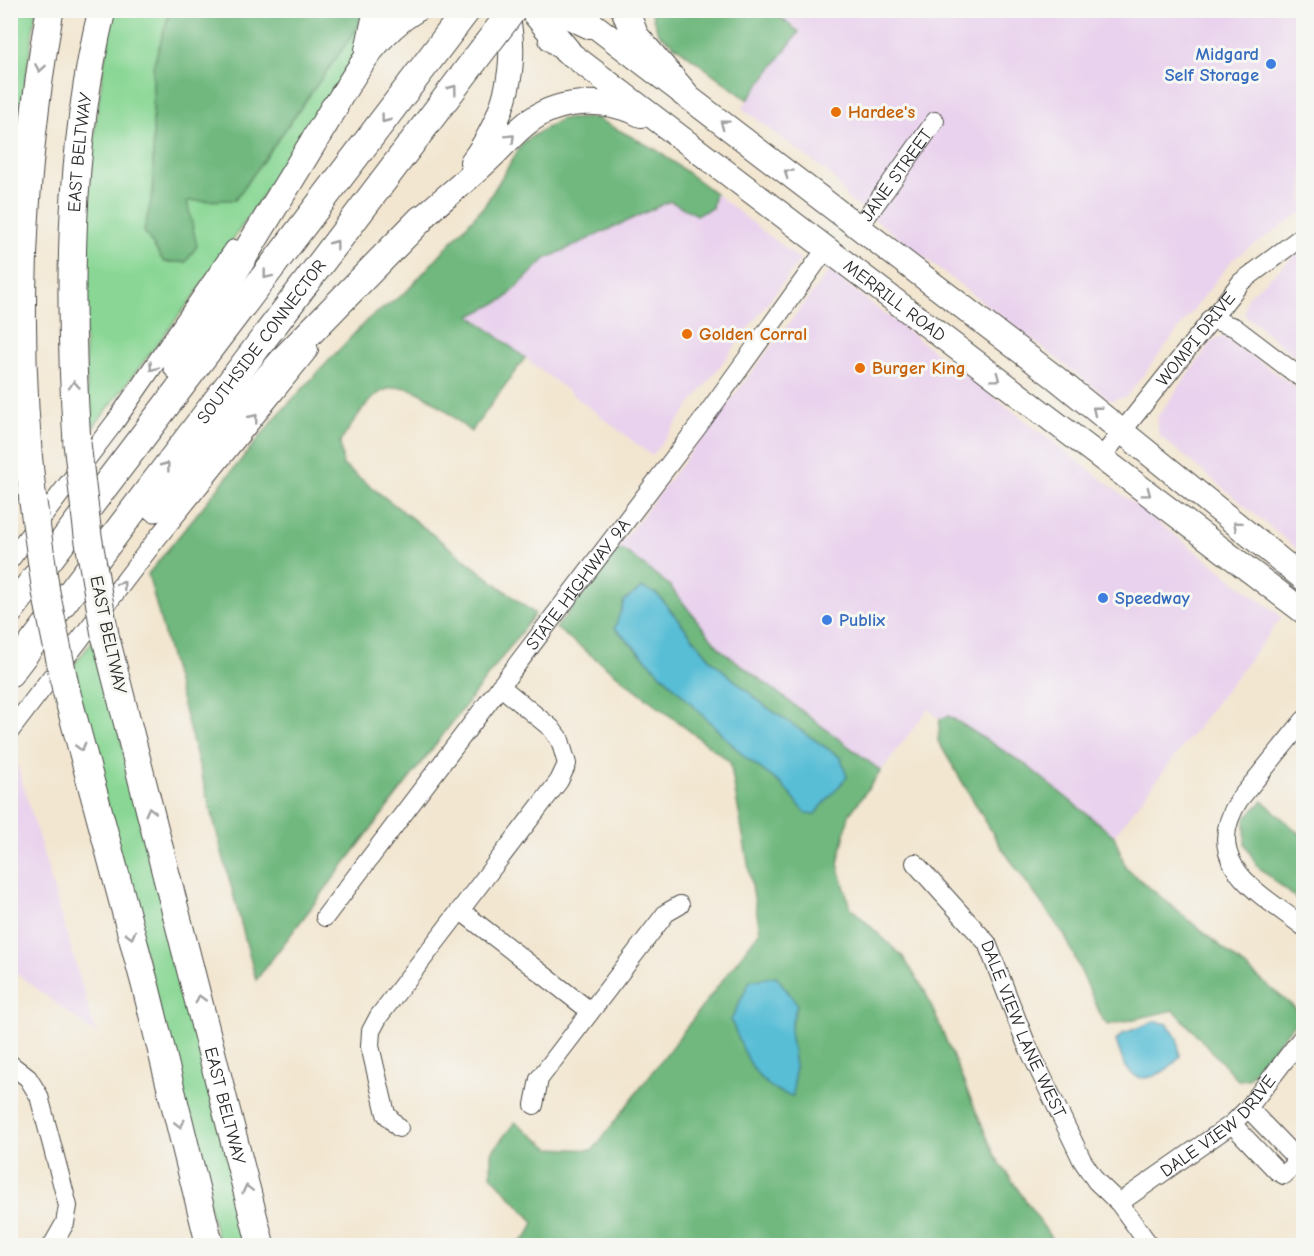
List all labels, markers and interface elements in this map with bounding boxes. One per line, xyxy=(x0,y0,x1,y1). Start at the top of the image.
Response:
place label: Midgard Self Storage xyxy=(1165,44,1259,86)
marker: Midgard Self Storage xyxy=(1264,57,1278,71)
one-way arrow xyxy=(34,63,47,73)
one-way arrow xyxy=(446,85,457,96)
street label: EAST BELTWAY xyxy=(64,91,96,213)
place label: Hardee's xyxy=(848,102,915,123)
marker: Hardee's xyxy=(829,105,843,119)
one-way arrow xyxy=(381,113,392,124)
one-way arrow xyxy=(719,120,730,131)
street label: JANE STREET xyxy=(856,124,937,225)
one-way arrow xyxy=(504,135,515,146)
one-way arrow xyxy=(784,169,795,180)
one-way arrow xyxy=(327,240,338,251)
street label: SOUTHSIDE CONNECTOR xyxy=(192,255,330,428)
street label: MERRILL ROAD xyxy=(840,255,950,346)
one-way arrow xyxy=(264,268,275,279)
street label: WOMPI DRIVE xyxy=(1152,288,1240,390)
place label: Golden Corral xyxy=(699,324,807,345)
marker: Golden Corral xyxy=(680,327,694,341)
place label: Burger King xyxy=(872,358,966,379)
one-way arrow xyxy=(149,361,160,372)
marker: Burger King xyxy=(853,361,867,375)
one-way arrow xyxy=(989,371,1000,382)
one-way arrow xyxy=(67,380,80,389)
one-way arrow xyxy=(1092,406,1103,417)
one-way arrow xyxy=(246,414,257,425)
one-way arrow xyxy=(158,462,169,473)
one-way arrow xyxy=(1141,486,1152,497)
street label: STATE HIGHWAY 9A xyxy=(521,514,635,654)
one-way arrow xyxy=(1233,522,1244,533)
street label: EAST BELTWAY xyxy=(85,574,131,696)
one-way arrow xyxy=(115,580,126,591)
place label: Speedway xyxy=(1115,588,1191,609)
marker: Speedway xyxy=(1096,591,1110,605)
place label: Publix xyxy=(839,610,885,631)
marker: Publix xyxy=(820,613,834,627)
one-way arrow xyxy=(74,741,86,751)
one-way arrow xyxy=(145,806,158,816)
one-way arrow xyxy=(124,930,137,940)
street label: DALE VIEW LANE WEST xyxy=(976,937,1071,1122)
one-way arrow xyxy=(194,995,207,1005)
street label: EAST BELTWAY xyxy=(200,1045,250,1167)
street label: DALE VIEW DRIVE xyxy=(1156,1071,1280,1181)
one-way arrow xyxy=(172,1119,185,1129)
one-way arrow xyxy=(241,1184,254,1194)

